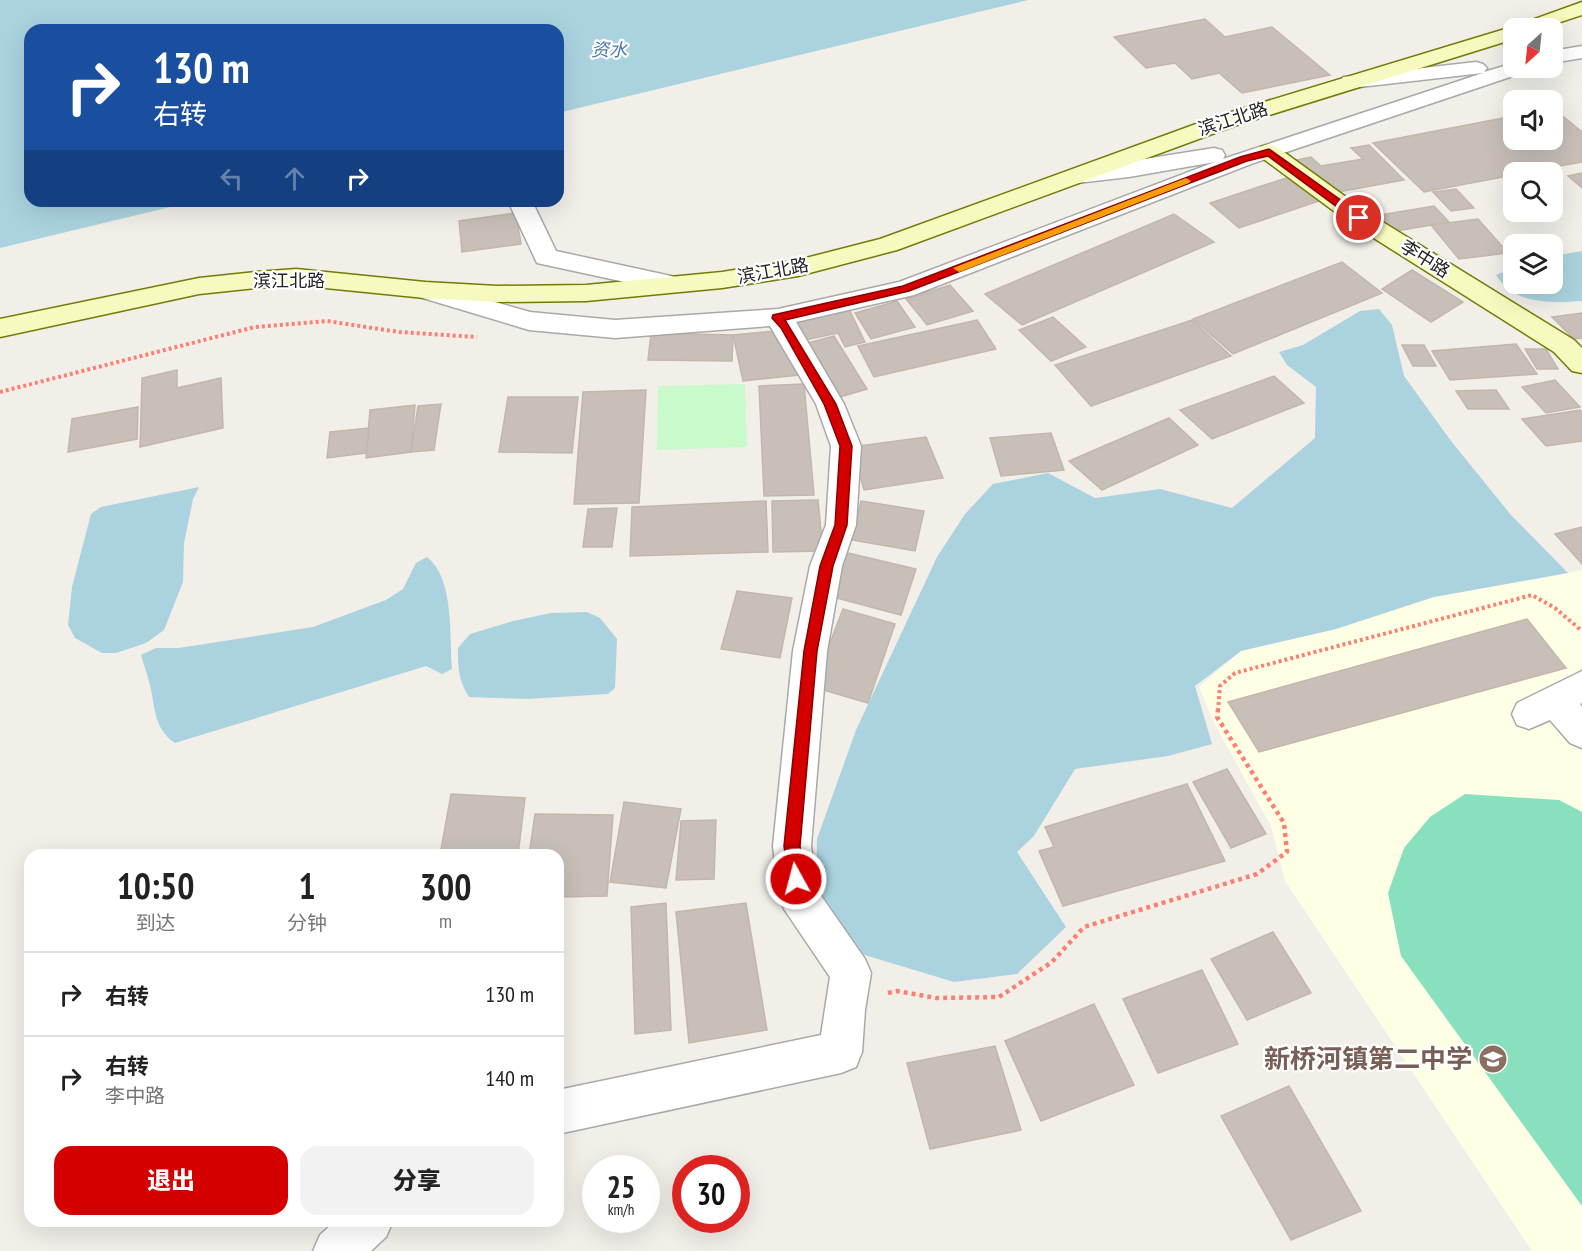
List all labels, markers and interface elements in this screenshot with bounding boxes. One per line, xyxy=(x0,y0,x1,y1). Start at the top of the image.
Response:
north arrow xyxy=(1503,18,1563,78)
map controls xyxy=(1503,18,1563,294)
water label: 资水 xyxy=(591,38,628,61)
text: 130 m xyxy=(153,40,250,95)
icon: right xyxy=(54,48,132,126)
button: sound xyxy=(1503,90,1563,150)
street label: 滨江北路 xyxy=(1195,96,1271,141)
text: 右转 xyxy=(153,97,207,131)
icon: left xyxy=(215,162,248,195)
icon: ahead xyxy=(278,162,311,195)
icon: right xyxy=(341,162,374,195)
button: search xyxy=(1503,162,1563,222)
pin xyxy=(1333,192,1384,243)
icon: arrive xyxy=(1342,201,1375,234)
button: layers xyxy=(1503,234,1563,294)
street label: 李中路 xyxy=(1396,235,1454,283)
street label: 滨江北路 xyxy=(735,253,810,288)
street label: 滨江北路 xyxy=(253,269,325,292)
position arrow xyxy=(764,847,828,911)
text: 10:50 xyxy=(117,862,195,909)
text: 1 xyxy=(299,862,316,909)
text: 300 xyxy=(420,863,471,910)
text: m xyxy=(439,908,452,934)
text: 到达 xyxy=(136,910,176,936)
text: 分钟 xyxy=(287,910,327,936)
icon: right xyxy=(54,978,87,1011)
text: 130 m xyxy=(485,980,534,1008)
text: 右转 xyxy=(105,982,149,1010)
place label: 新桥河镇第二中学 xyxy=(1264,1042,1472,1075)
school or university icon: 新桥河镇第二中学 xyxy=(1477,1043,1509,1075)
text: 右转 xyxy=(105,1052,149,1080)
icon: right xyxy=(54,1062,87,1095)
text: 140 m xyxy=(485,1064,534,1092)
text: 李中路 xyxy=(105,1083,165,1109)
button: 退出 xyxy=(54,1146,288,1215)
button: 分享 xyxy=(300,1146,534,1215)
speed limit sign: 30 xyxy=(672,1155,750,1233)
text: 25 xyxy=(607,1167,635,1206)
text: km/h xyxy=(608,1200,634,1219)

